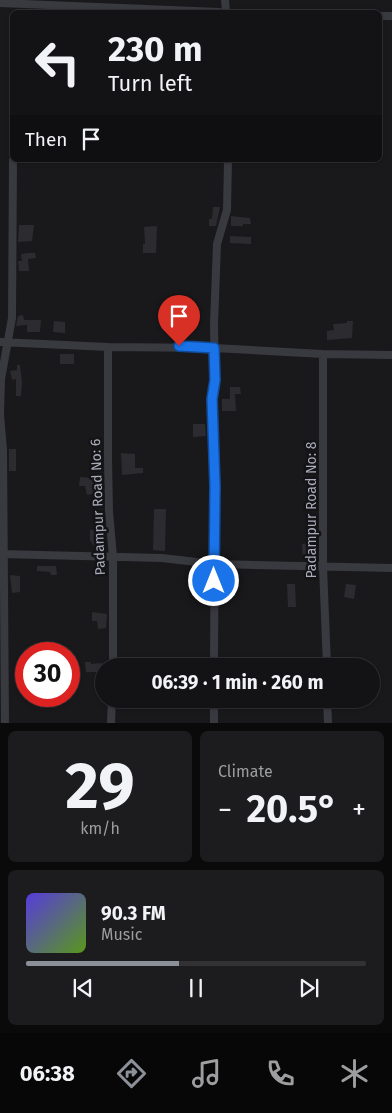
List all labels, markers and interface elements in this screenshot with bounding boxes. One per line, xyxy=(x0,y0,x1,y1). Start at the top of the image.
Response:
text: 230 m xyxy=(108,28,202,70)
icon: left xyxy=(25,30,90,95)
text: Turn left xyxy=(108,70,192,97)
icon: arrive xyxy=(77,125,105,153)
text: Then xyxy=(25,128,67,151)
pin xyxy=(158,295,200,346)
icon: arrive xyxy=(165,302,193,330)
street label: Padampur Road No: 6 xyxy=(87,438,109,576)
street label: Padampur Road No: 8 xyxy=(303,441,320,579)
position arrow xyxy=(187,554,239,606)
speed limit sign: 30 xyxy=(15,642,80,707)
text: 06:39 · 1 min · 260 m xyxy=(151,671,324,694)
text: 29 xyxy=(65,747,135,825)
text: Climate xyxy=(218,762,273,781)
text: 20.5° xyxy=(246,786,338,832)
text: − xyxy=(218,793,232,826)
text: + xyxy=(352,793,366,826)
text: km/h xyxy=(80,819,120,838)
text: 90.3 FM xyxy=(101,902,166,925)
text: Music xyxy=(101,925,142,944)
icon: previous xyxy=(69,974,97,1002)
icon: pause xyxy=(182,974,210,1002)
icon: next xyxy=(295,974,323,1002)
icon: directions xyxy=(114,1056,149,1091)
icon: music xyxy=(189,1056,224,1091)
icon: phone xyxy=(263,1056,298,1091)
icon: climate xyxy=(337,1056,372,1091)
text: 06:38 xyxy=(20,1060,75,1087)

